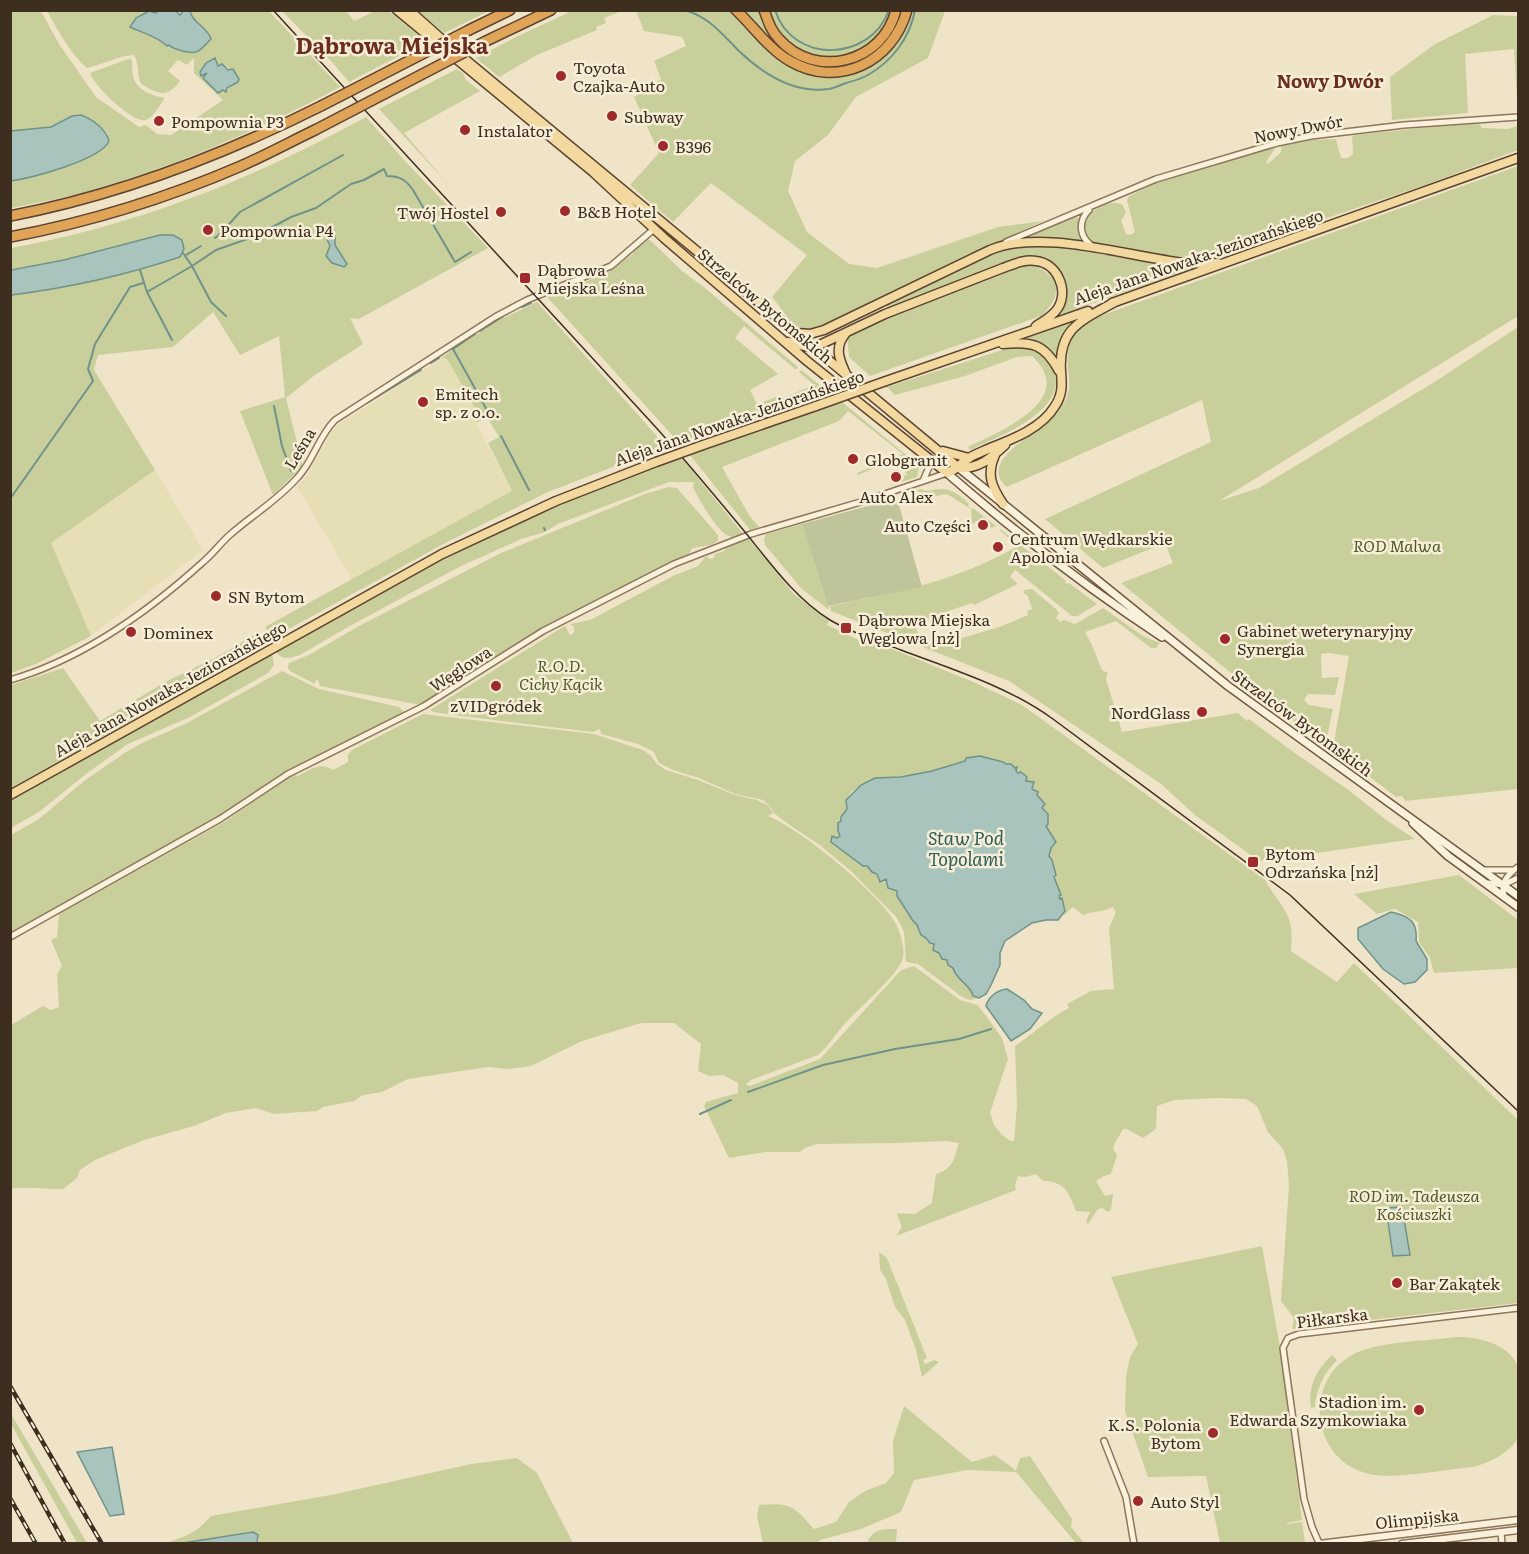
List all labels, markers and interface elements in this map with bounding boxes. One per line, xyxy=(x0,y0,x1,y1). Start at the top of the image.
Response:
district label: Dąbrowa Miejska xyxy=(296,28,489,61)
place label: Toyota Czajka-Auto xyxy=(573,55,665,97)
district label: Nowy Dwór xyxy=(1277,67,1384,94)
marker: Toyota Czajka-Auto xyxy=(554,69,568,83)
place label: Subway xyxy=(624,104,684,128)
street label: Nowy Dwór xyxy=(1251,108,1345,148)
place label: Pompownia P3 xyxy=(171,109,284,133)
marker: Subway xyxy=(605,109,619,123)
marker: Pompownia P3 xyxy=(152,114,166,128)
place label: Instalator xyxy=(477,118,553,142)
marker: Instalator xyxy=(458,123,472,137)
place label: B396 xyxy=(675,134,712,158)
marker: B396 xyxy=(656,139,670,153)
place label: B&B Hotel xyxy=(577,199,657,223)
place label: Twój Hostel xyxy=(397,200,489,224)
street label: Aleja Jana Nowaka-Jeziorańskiego xyxy=(1070,202,1326,310)
marker: B&B Hotel xyxy=(558,204,572,218)
marker: Twój Hostel xyxy=(494,205,508,219)
place label: Pompownia P4 xyxy=(220,218,333,242)
marker: Pompownia P4 xyxy=(201,223,215,237)
street label: Strzelców Bytomskich xyxy=(693,241,839,369)
place label: Dąbrowa Miejska Leśna xyxy=(537,257,645,299)
marker: Dąbrowa Miejska Leśna xyxy=(518,271,532,285)
street label: Aleja Jana Nowaka-Jeziorańskiego xyxy=(611,363,867,471)
place label: Emitech sp. z o.o. xyxy=(435,381,500,423)
marker: Emitech sp. z o.o. xyxy=(416,395,430,409)
street label: Leśna xyxy=(277,422,321,473)
place label: Globgranit xyxy=(865,447,948,471)
marker: Globgranit xyxy=(846,452,860,466)
marker: Auto Alex xyxy=(889,470,903,484)
place label: Auto Alex xyxy=(859,484,934,508)
place label: Auto Części xyxy=(884,513,971,537)
marker: Auto Części xyxy=(976,518,990,532)
place label: Centrum Wędkarskie Apolonia xyxy=(1010,526,1173,568)
park label: ROD Malwa xyxy=(1353,533,1442,557)
marker: Centrum Wędkarskie Apolonia xyxy=(991,540,1005,554)
place label: SN Bytom xyxy=(228,584,305,608)
marker: SN Bytom xyxy=(209,589,223,603)
place label: Dąbrowa Miejska Węglowa [nż] xyxy=(858,607,990,649)
street label: Aleja Jana Nowaka-Jeziorańskiego xyxy=(49,614,291,762)
place label: Gabinet weterynaryjny Synergia xyxy=(1237,618,1414,660)
place label: Dominex xyxy=(143,620,214,644)
marker: Dąbrowa Miejska Węglowa [nż] xyxy=(839,621,853,635)
marker: Dominex xyxy=(124,625,138,639)
marker: Gabinet weterynaryjny Synergia xyxy=(1218,632,1232,646)
street label: Węglowa xyxy=(424,639,496,697)
park label: R.O.D. Cichy Kącik xyxy=(519,653,603,695)
street label: Strzelców Bytomskich xyxy=(1227,662,1379,782)
marker: zVIDgródek xyxy=(489,679,503,693)
place label: zVIDgródek xyxy=(450,693,542,717)
place label: NordGlass xyxy=(1111,700,1190,724)
marker: NordGlass xyxy=(1195,705,1209,719)
water label: Staw Pod Topolami xyxy=(928,824,1005,872)
place label: Bytom Odrzańska [nż] xyxy=(1265,841,1379,883)
marker: Bytom Odrzańska [nż] xyxy=(1246,855,1260,869)
park label: ROD im. Tadeusza Kościuszki xyxy=(1348,1183,1480,1225)
place label: Bar Zakątek xyxy=(1409,1271,1500,1295)
marker: Bar Zakątek xyxy=(1390,1276,1404,1290)
street label: Piłkarska xyxy=(1295,1301,1369,1333)
place label: Stadion im. Edwarda Szymkowiaka xyxy=(1229,1389,1407,1431)
marker: Stadion im. Edwarda Szymkowiaka xyxy=(1412,1403,1426,1417)
place label: K.S. Polonia Bytom xyxy=(1108,1412,1201,1454)
marker: K.S. Polonia Bytom xyxy=(1206,1426,1220,1440)
place label: Auto Styl xyxy=(1150,1489,1220,1513)
marker: Auto Styl xyxy=(1131,1494,1145,1508)
street label: Olimpijska xyxy=(1374,1502,1460,1534)

